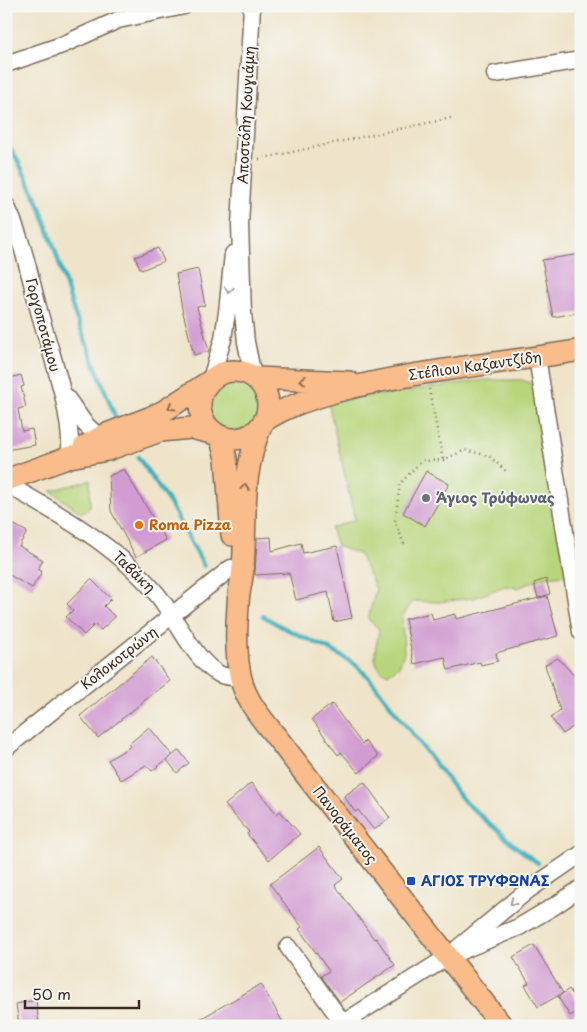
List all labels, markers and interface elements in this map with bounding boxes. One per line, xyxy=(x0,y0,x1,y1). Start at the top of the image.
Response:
street label: Αποστόλη Κουγιάμη xyxy=(231,45,260,185)
street label: Γοργοποτάμου xyxy=(21,276,66,374)
one-way arrow xyxy=(224,286,235,294)
street label: Στέλιου Καζαντζίδη xyxy=(407,346,543,385)
one-way arrow xyxy=(299,374,307,385)
one-way arrow xyxy=(168,400,177,410)
one-way arrow xyxy=(240,482,251,490)
place label: Άγιος Τρύφωνας xyxy=(436,487,555,508)
marker: Άγιος Τρύφωνας xyxy=(420,492,432,504)
place label: Roma Pizza xyxy=(149,514,232,535)
marker: Roma Pizza xyxy=(133,519,145,531)
street label: Ταβάκη xyxy=(108,546,160,597)
street label: Κολοκοτρώνη xyxy=(76,621,161,694)
street label: Πανοράματος xyxy=(308,781,382,868)
place label: ΑΓΙΟΣ ΤΡΥΦΩΝΑΣ xyxy=(421,870,550,891)
marker: ΑΓΙΟΣ ΤΡΥΦΩΝΑΣ xyxy=(405,875,417,887)
one-way arrow xyxy=(510,897,519,905)
scale bar xyxy=(25,977,139,1009)
text: 50 m xyxy=(32,982,71,1005)

